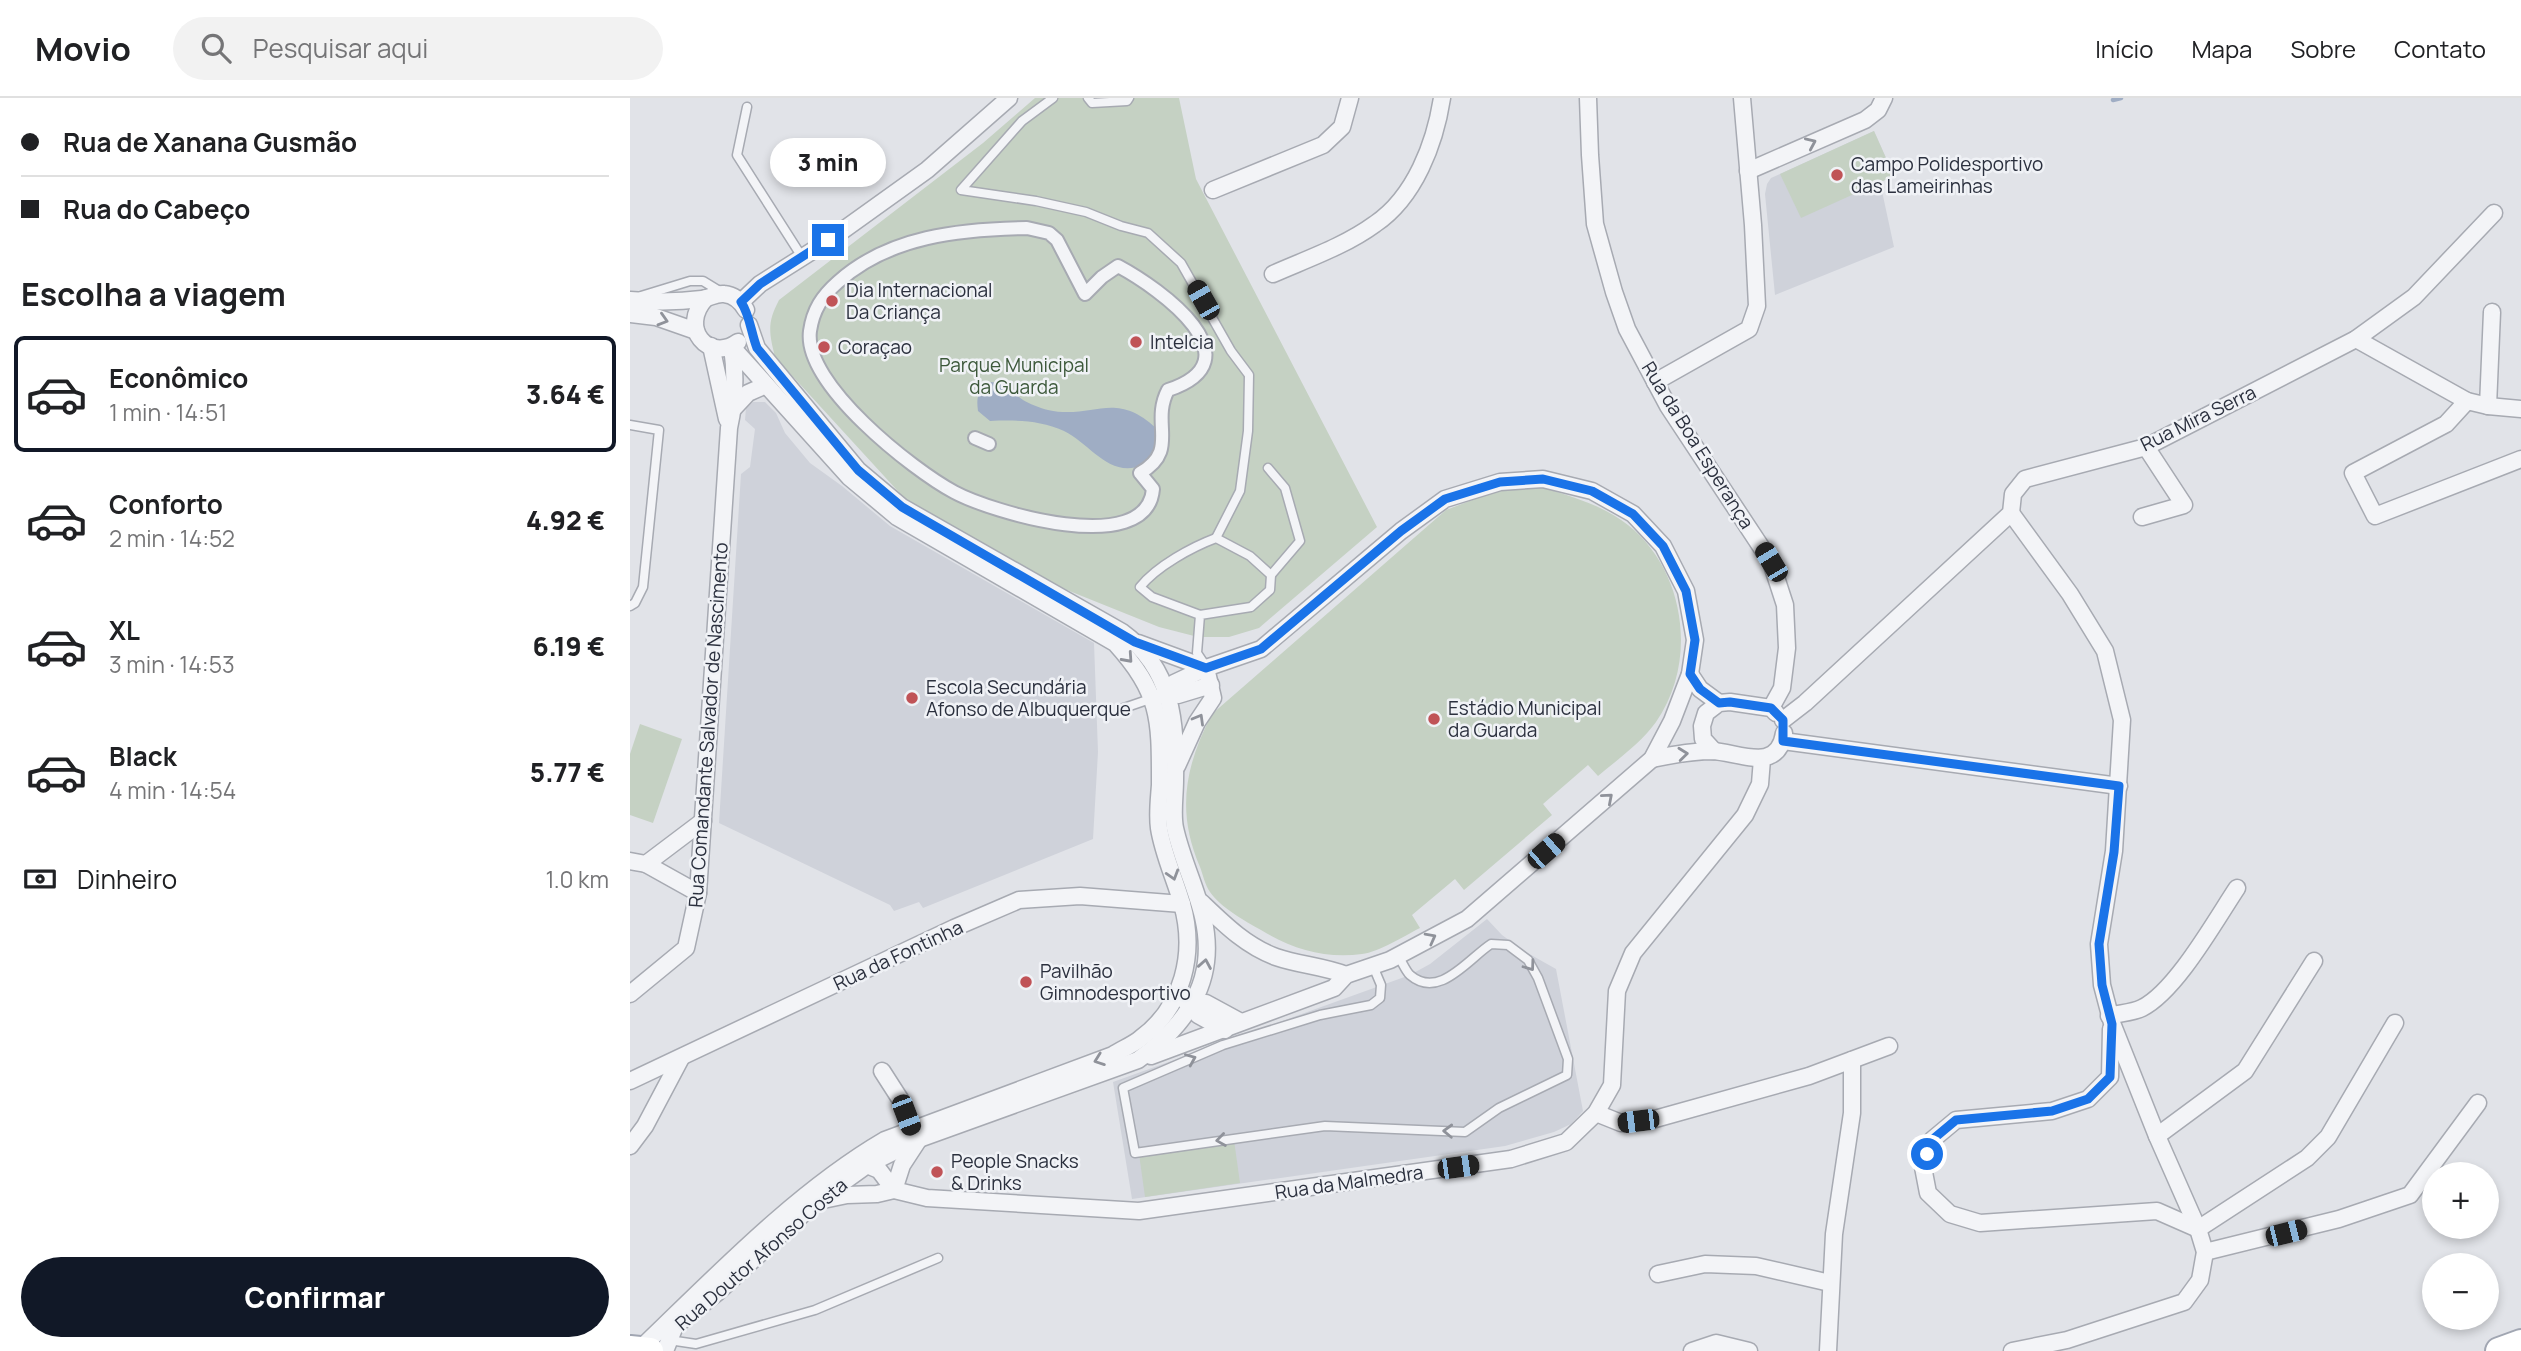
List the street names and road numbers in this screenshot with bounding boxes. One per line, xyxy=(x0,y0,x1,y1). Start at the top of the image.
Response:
street label: Rua da Boa Esperança xyxy=(1636,356,1760,534)
street label: Rua Mira Serra xyxy=(2136,379,2260,457)
street label: Rua Comandante Salvador de Nascimento xyxy=(682,542,734,908)
street label: Rua da Fontinha xyxy=(829,914,967,996)
street label: Rua da Malmedra xyxy=(1273,1159,1425,1205)
street label: Rua Doutor Afonso Costa xyxy=(669,1172,853,1336)

